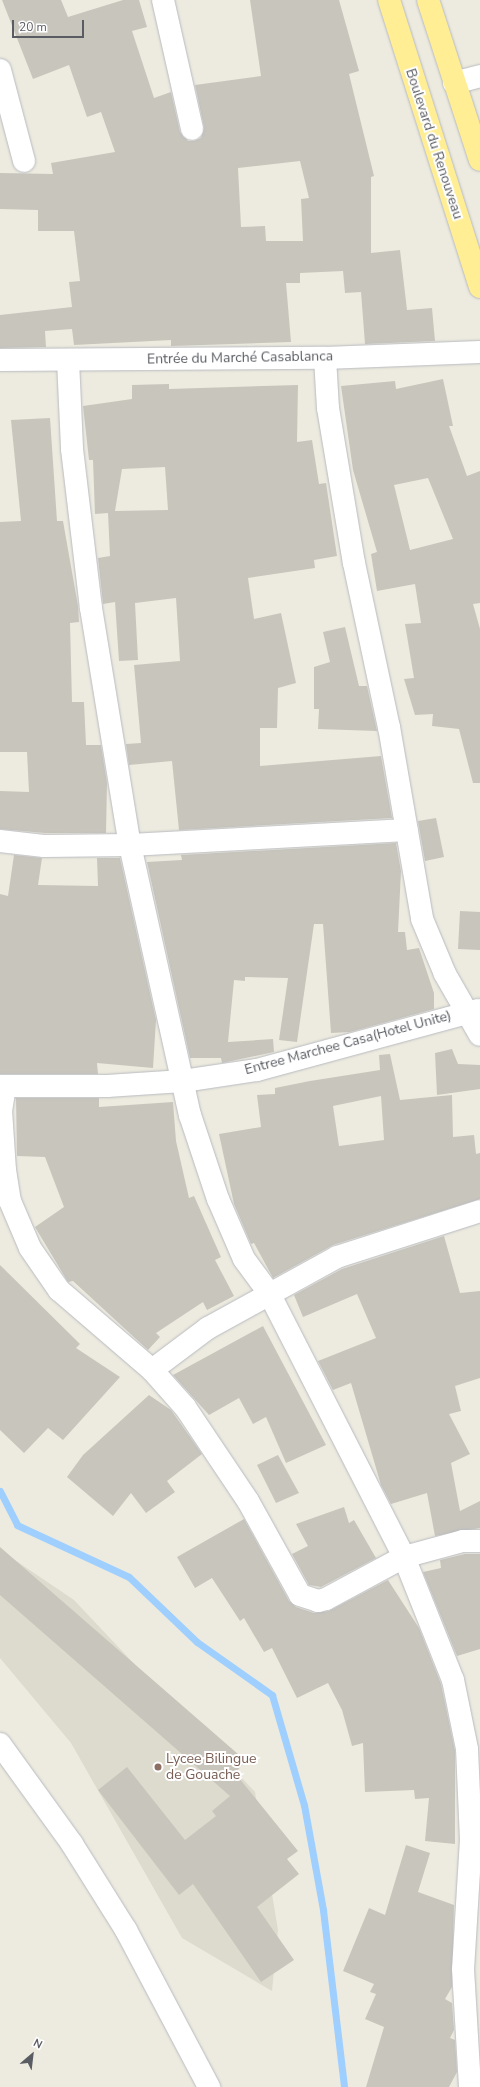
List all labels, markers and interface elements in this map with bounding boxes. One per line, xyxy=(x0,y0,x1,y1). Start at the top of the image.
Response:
scale bar xyxy=(14,12,86,38)
text: 20 m xyxy=(19,19,47,35)
street label: Boulevard du Renouveau xyxy=(402,67,466,221)
street label: Entrée du Marché Casablanca xyxy=(147,348,333,368)
street label: Entree Marchee Casa(Hotel Unite) xyxy=(243,1007,453,1079)
place label: Lycee Bilingue de Gouache xyxy=(166,1751,257,1784)
marker: Lycee Bilingue de Gouache xyxy=(153,1762,163,1772)
north arrow xyxy=(12,2035,52,2075)
text: N xyxy=(31,2035,45,2053)

